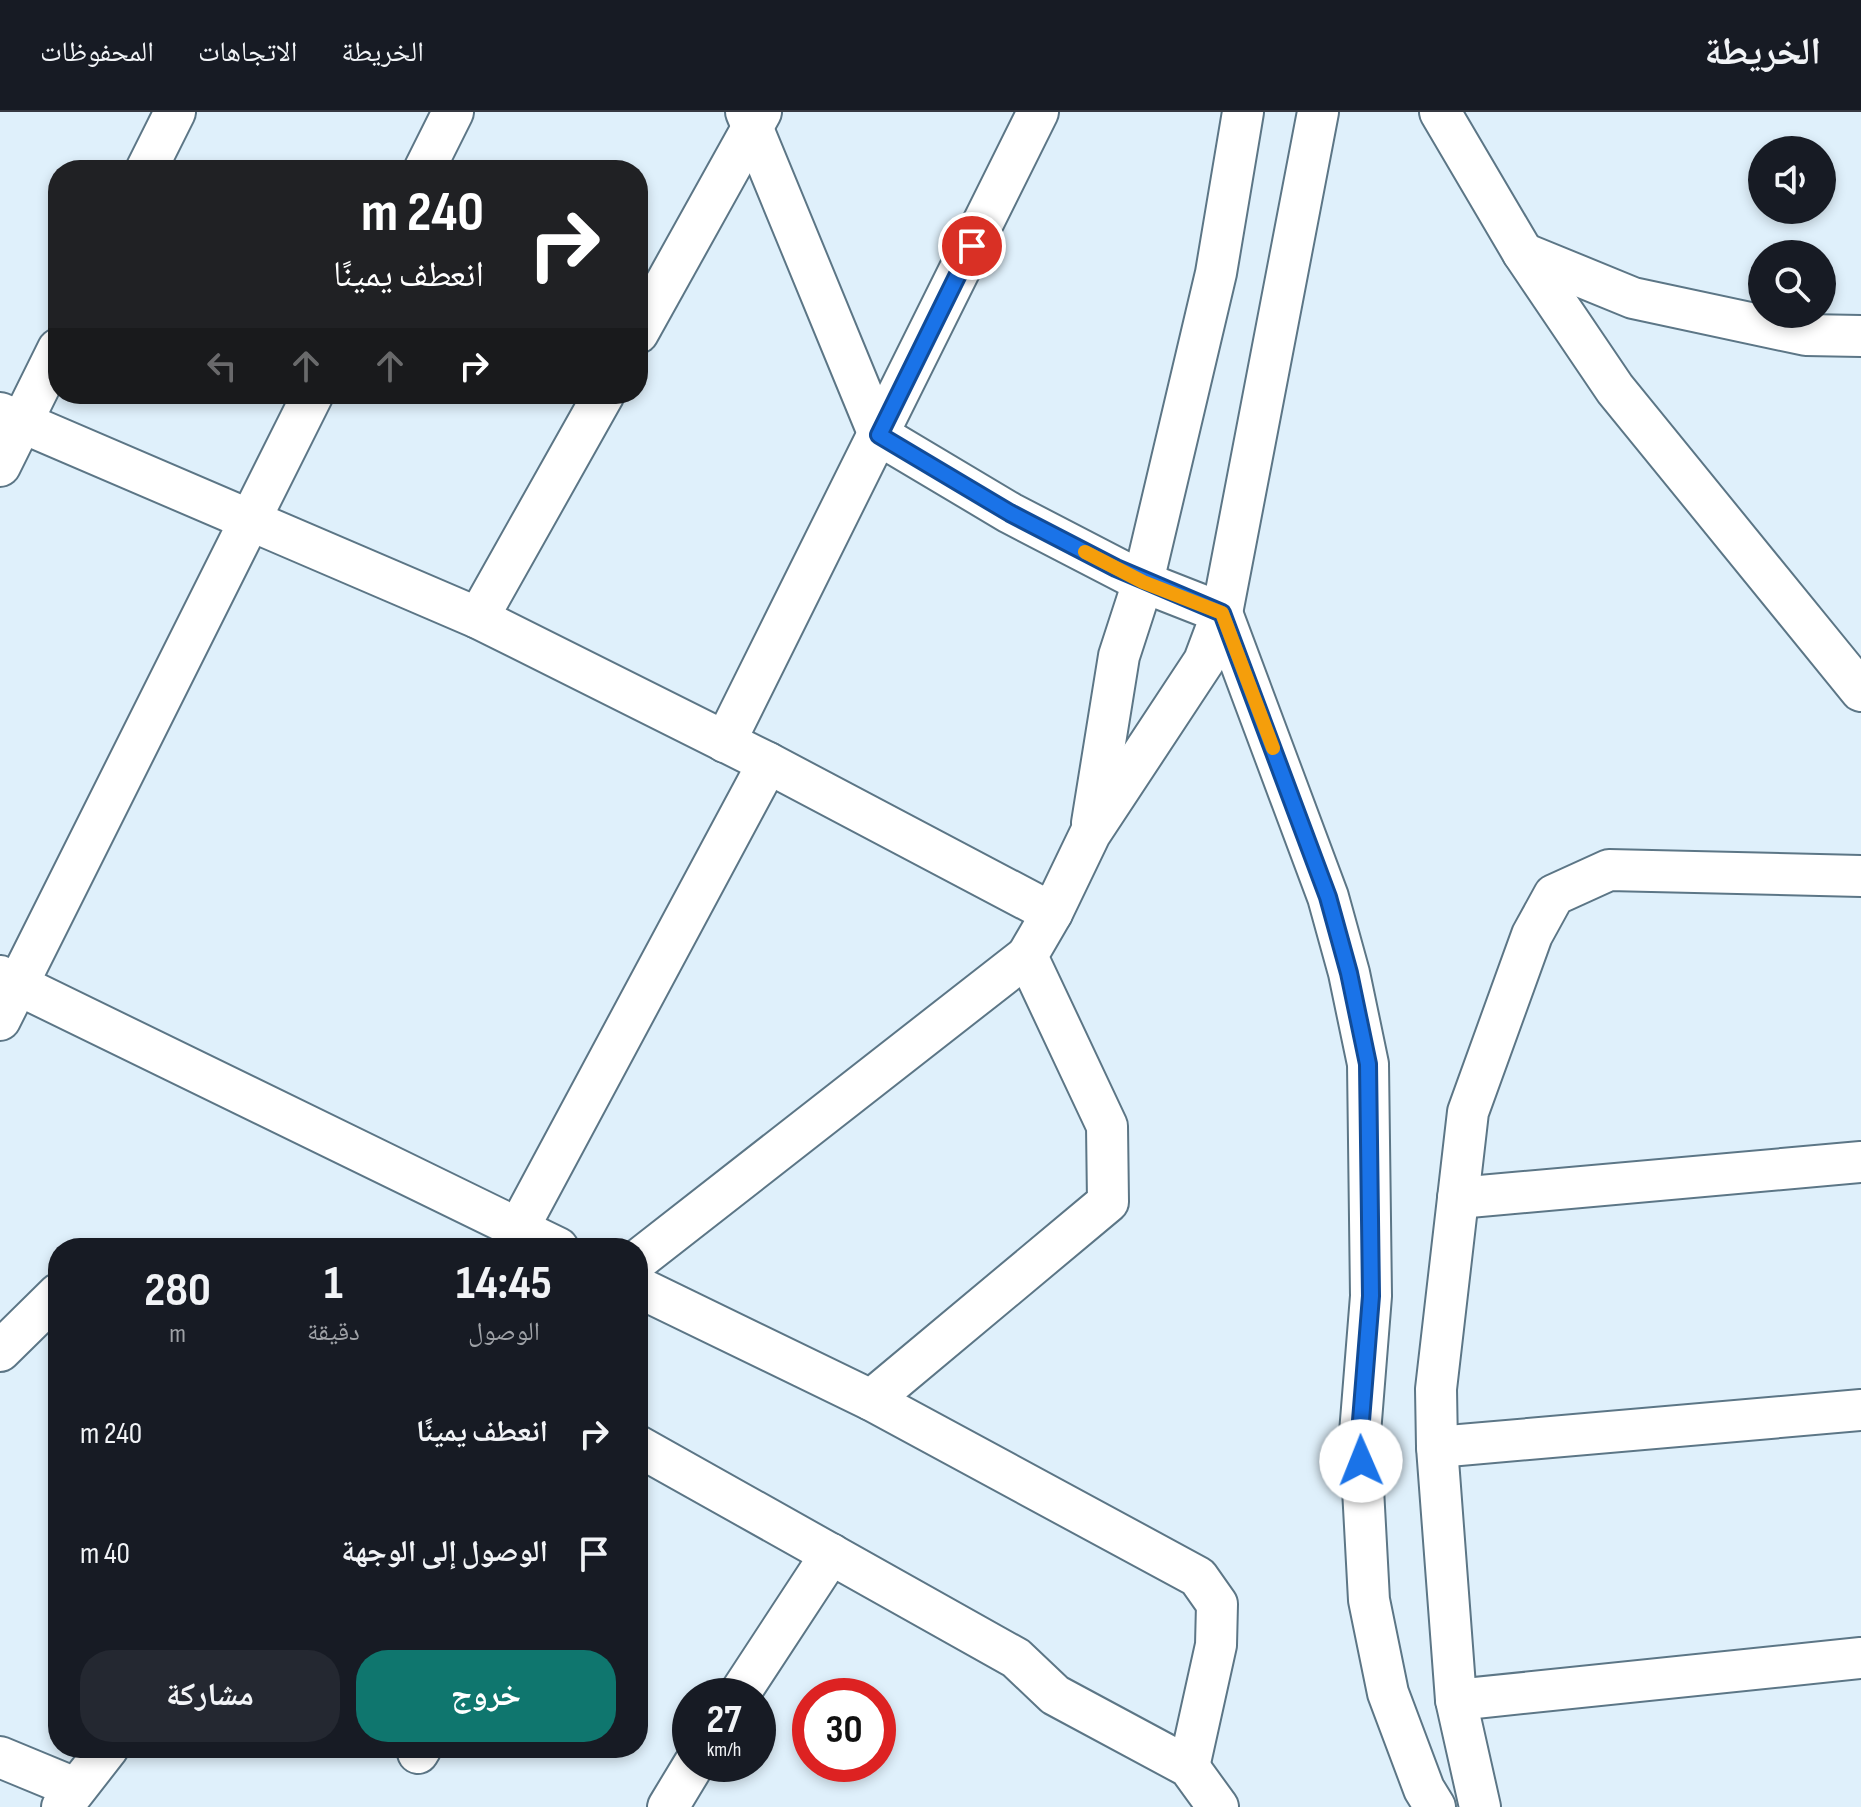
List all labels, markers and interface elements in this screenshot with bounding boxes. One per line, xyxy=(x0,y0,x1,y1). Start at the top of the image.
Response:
text: الخريطة xyxy=(1704,30,1821,75)
text: المحفوظات xyxy=(40,36,154,69)
text: الاتجاهات xyxy=(198,36,297,69)
text: الخريطة xyxy=(341,36,424,69)
map controls xyxy=(1748,136,1836,328)
button: sound xyxy=(1748,136,1836,224)
text: 240 m xyxy=(361,180,484,247)
icon: right xyxy=(512,192,616,296)
pin xyxy=(938,212,1006,280)
icon: arrive xyxy=(950,224,994,268)
button: search xyxy=(1748,240,1836,328)
text: انعطف يمينًا xyxy=(333,254,484,297)
icon: left xyxy=(200,344,244,388)
icon: ahead xyxy=(284,344,328,388)
icon: ahead xyxy=(368,344,412,388)
icon: right xyxy=(452,344,496,388)
text: 1 xyxy=(324,1255,343,1312)
text: 14:45 xyxy=(456,1255,552,1312)
text: 280 xyxy=(144,1262,211,1319)
text: دقيقة xyxy=(307,1317,360,1348)
text: الوصول xyxy=(468,1317,540,1348)
text: m xyxy=(169,1319,186,1350)
icon: right xyxy=(572,1412,616,1456)
text: انعطف يمينًا xyxy=(416,1414,548,1450)
text: 240 m xyxy=(80,1416,142,1452)
position arrow xyxy=(1319,1419,1403,1503)
icon: arrive xyxy=(572,1532,616,1576)
text: الوصول إلى الوجهة xyxy=(341,1534,548,1570)
text: 40 m xyxy=(80,1536,130,1572)
button: مشاركة xyxy=(80,1650,340,1742)
button: خروج xyxy=(356,1650,616,1742)
speed limit sign: 30 xyxy=(792,1678,896,1782)
text: 27 xyxy=(707,1696,741,1744)
text: km/h xyxy=(707,1738,741,1762)

